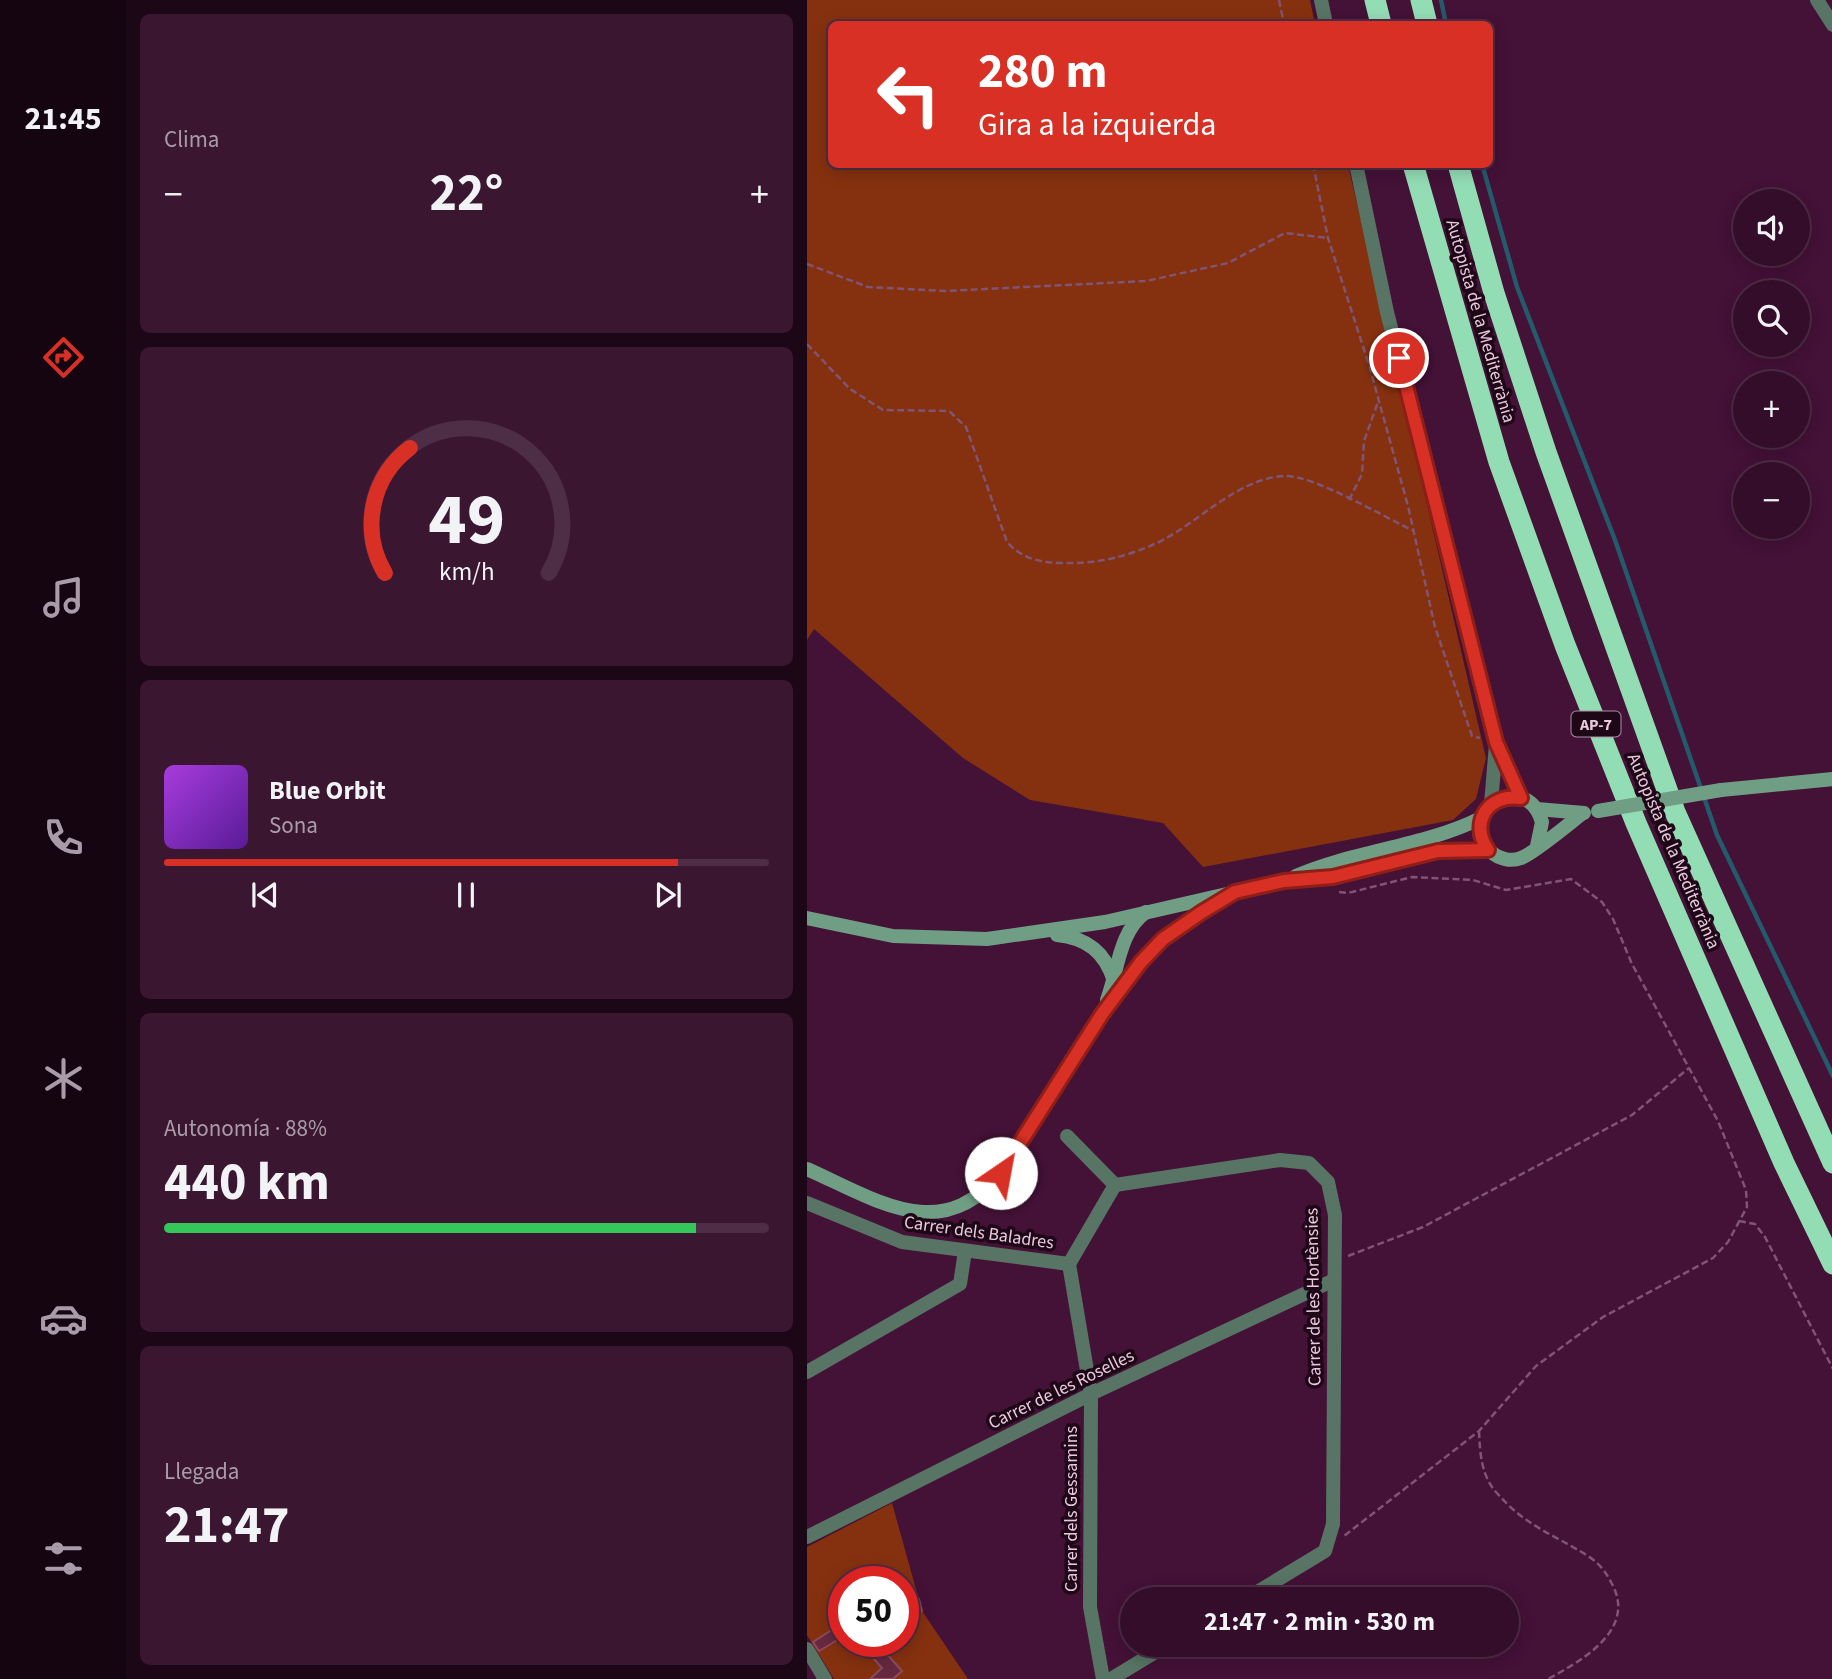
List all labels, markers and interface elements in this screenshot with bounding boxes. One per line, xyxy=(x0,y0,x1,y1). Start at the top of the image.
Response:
text: 280 m xyxy=(978,37,1107,107)
icon: left xyxy=(863,49,954,140)
text: 21:45 xyxy=(24,96,102,142)
text: Gira a la izquierda xyxy=(978,102,1216,148)
text: Clima xyxy=(164,123,219,156)
text: 22° xyxy=(430,157,503,231)
text: − xyxy=(164,168,183,222)
text: + xyxy=(750,168,769,222)
map controls xyxy=(1733,189,1810,539)
button: sound xyxy=(1733,189,1810,266)
street label: Autopista de la Mediterrània xyxy=(1439,217,1522,426)
button: search xyxy=(1733,280,1810,357)
pin xyxy=(1369,328,1429,388)
icon: directions xyxy=(39,333,88,382)
icon: arrive xyxy=(1380,339,1418,377)
button: + xyxy=(1733,371,1810,448)
button: − xyxy=(1733,462,1810,539)
text: 49 xyxy=(428,468,505,572)
text: km/h xyxy=(439,553,494,589)
icon: music xyxy=(39,573,88,622)
road number: AP-7 xyxy=(1571,712,1621,736)
street label: Autopista de la Mediterrània xyxy=(1621,749,1726,953)
text: Blue Orbit xyxy=(269,772,386,809)
text: Sona xyxy=(269,809,318,842)
icon: phone xyxy=(39,813,88,862)
icon: previous xyxy=(246,876,284,914)
icon: pause xyxy=(447,876,485,914)
icon: next xyxy=(649,876,687,914)
icon: climate xyxy=(39,1054,88,1103)
text: Autonomía · 88% xyxy=(164,1112,327,1145)
position arrow xyxy=(964,1136,1038,1210)
text: 440 km xyxy=(164,1146,330,1220)
street label: Carrer de les Hortènsies xyxy=(1299,1208,1328,1386)
street label: Carrer dels Baladres xyxy=(902,1210,1055,1255)
icon: car xyxy=(39,1294,88,1343)
street label: Carrer de les Roselles xyxy=(984,1343,1138,1436)
street label: Carrer dels Gessamins xyxy=(1059,1426,1084,1592)
text: Llegada xyxy=(164,1455,239,1488)
text: 21:47 xyxy=(164,1489,289,1563)
icon: filters xyxy=(39,1534,88,1583)
speed limit sign: 50 xyxy=(828,1566,919,1657)
text: 21:47 · 2 min · 530 m xyxy=(1204,1603,1435,1640)

